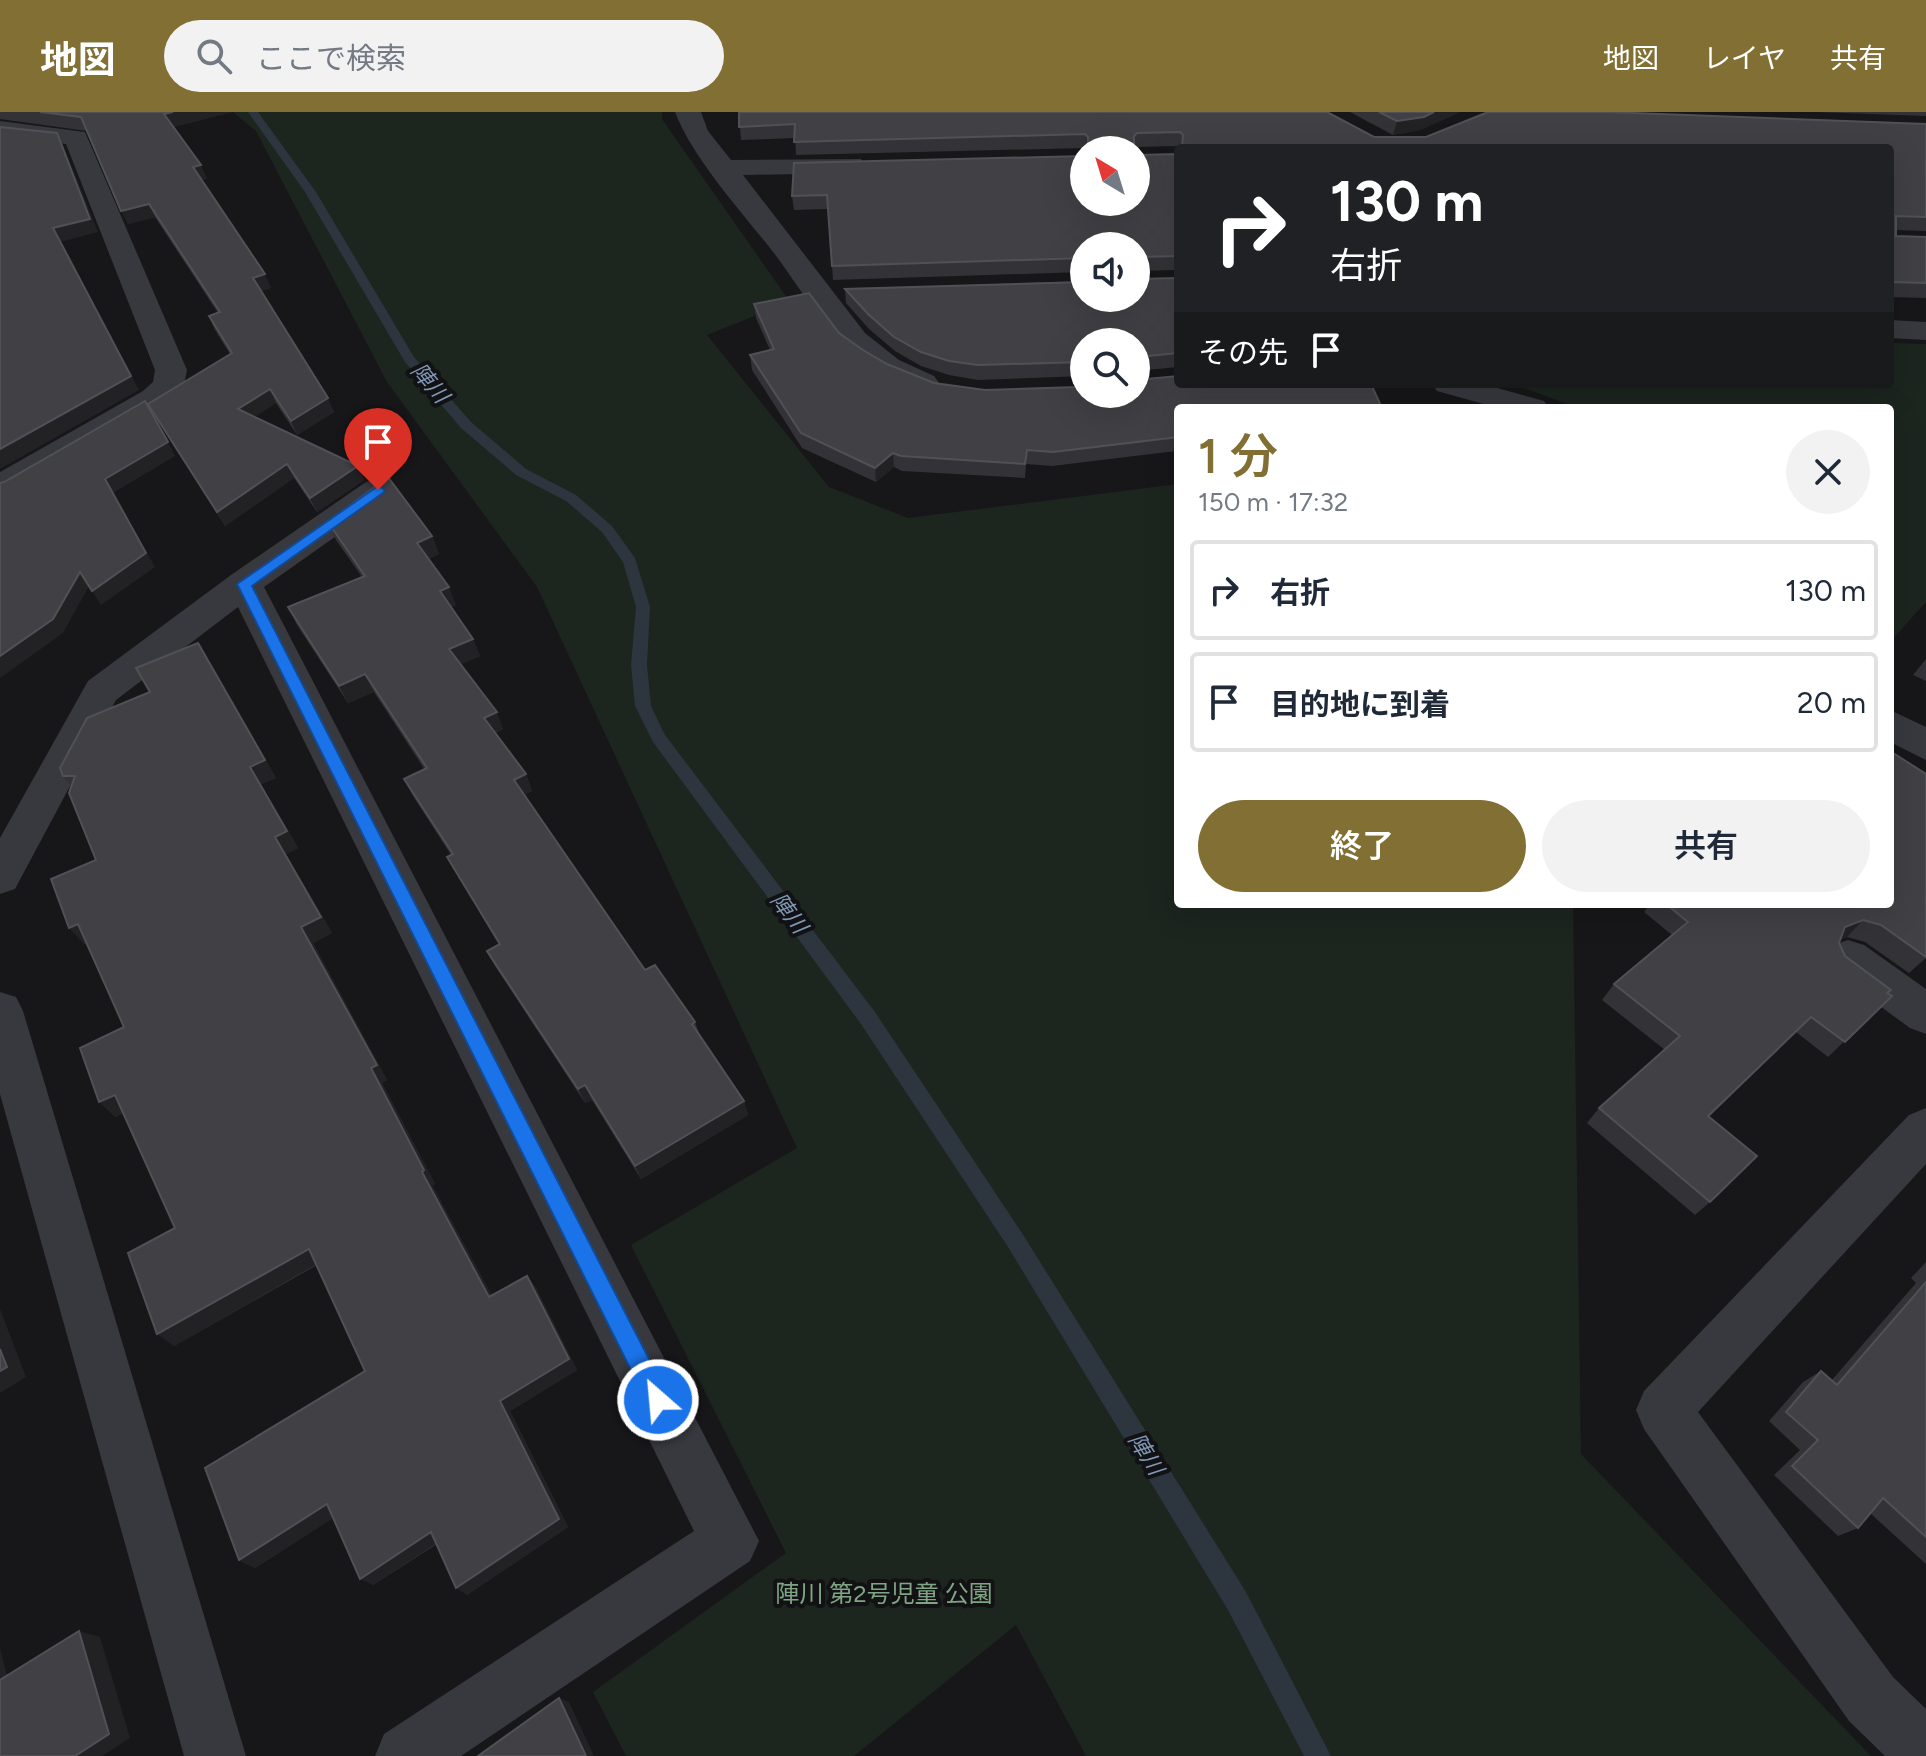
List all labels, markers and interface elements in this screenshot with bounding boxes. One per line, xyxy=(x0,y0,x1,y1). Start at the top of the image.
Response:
search box xyxy=(164,20,724,92)
icon: search xyxy=(192,34,236,78)
text: 地図 xyxy=(40,37,116,83)
text: ここで検索 xyxy=(256,40,406,77)
text: 地図 xyxy=(1603,41,1659,75)
text: レイヤ xyxy=(1703,41,1786,75)
text: 共有 xyxy=(1830,41,1886,75)
north arrow xyxy=(1070,136,1150,216)
map controls xyxy=(1070,136,1150,408)
text: 130 m xyxy=(1330,168,1483,235)
icon: right xyxy=(1198,176,1302,280)
button: sound xyxy=(1070,232,1150,312)
text: 右折 xyxy=(1330,244,1402,287)
button: search xyxy=(1070,328,1150,408)
icon: arrive xyxy=(1304,328,1348,372)
text: その先 xyxy=(1198,334,1288,371)
water label: 陣川 xyxy=(406,357,456,410)
pin xyxy=(344,408,412,490)
icon: arrive xyxy=(356,420,400,464)
text: 1 分 xyxy=(1198,427,1278,485)
button: close xyxy=(1786,430,1870,514)
text: 150 m · 17:32 xyxy=(1198,486,1348,518)
icon: right xyxy=(1202,568,1246,612)
text: 130 m xyxy=(1785,572,1866,609)
text: 右折 xyxy=(1270,574,1330,611)
icon: arrive xyxy=(1202,680,1246,724)
text: 20 m xyxy=(1797,684,1866,721)
text: 目的地に到着 xyxy=(1270,686,1450,723)
button: 終了 xyxy=(1198,800,1526,892)
button: 共有 xyxy=(1542,800,1870,892)
water label: 陣川 xyxy=(765,887,814,940)
position arrow xyxy=(616,1358,700,1442)
water label: 陣川 xyxy=(1123,1428,1170,1482)
park label: 陣川 第2号児童 公園 xyxy=(775,1579,993,1608)

